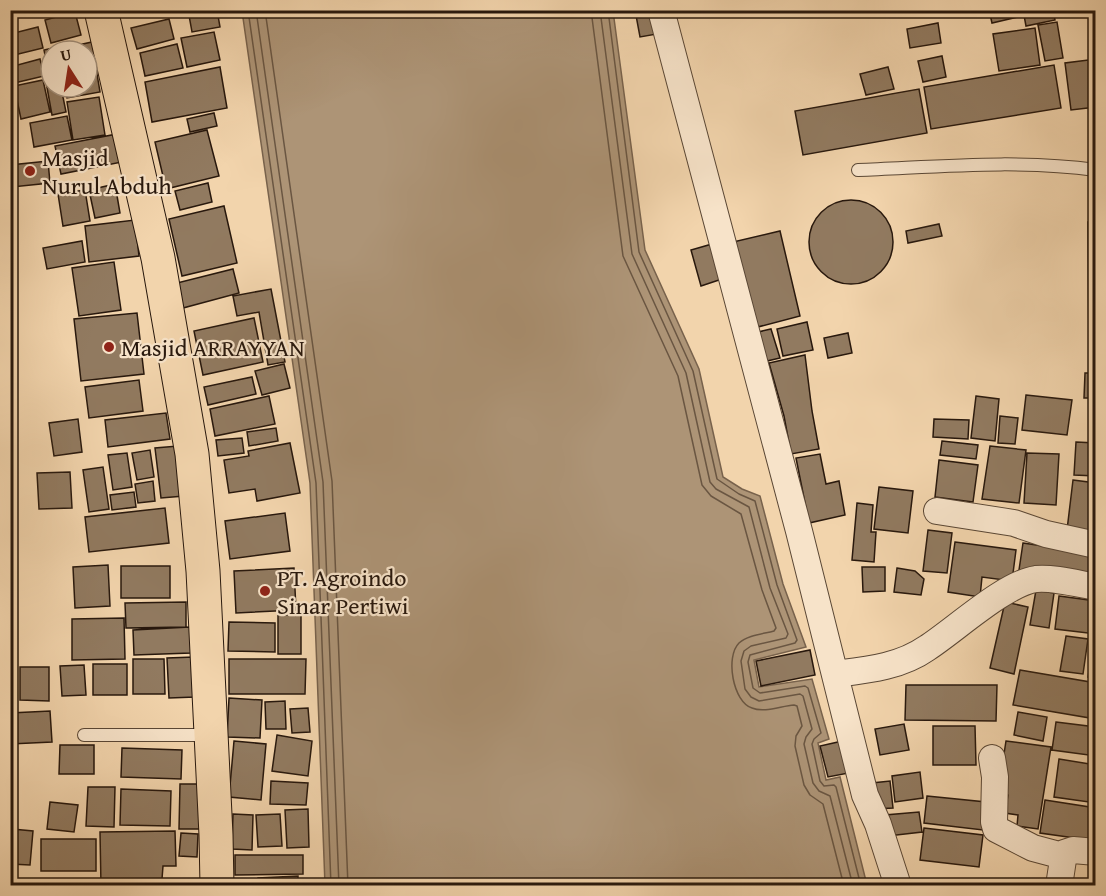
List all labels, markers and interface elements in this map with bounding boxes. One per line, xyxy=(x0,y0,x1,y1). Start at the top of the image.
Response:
north arrow xyxy=(39,39,99,99)
text: U xyxy=(58,41,74,67)
place label: Masjid Nurul Abduh xyxy=(42,140,172,203)
marker: Masjid Nurul Abduh xyxy=(23,164,37,178)
place label: Masjid ARRAYYAN xyxy=(121,330,305,365)
marker: Masjid ARRAYYAN xyxy=(102,340,116,354)
place label: PT. Agroindo Sinar Pertiwi xyxy=(277,560,409,623)
marker: PT. Agroindo Sinar Pertiwi xyxy=(258,584,272,598)

